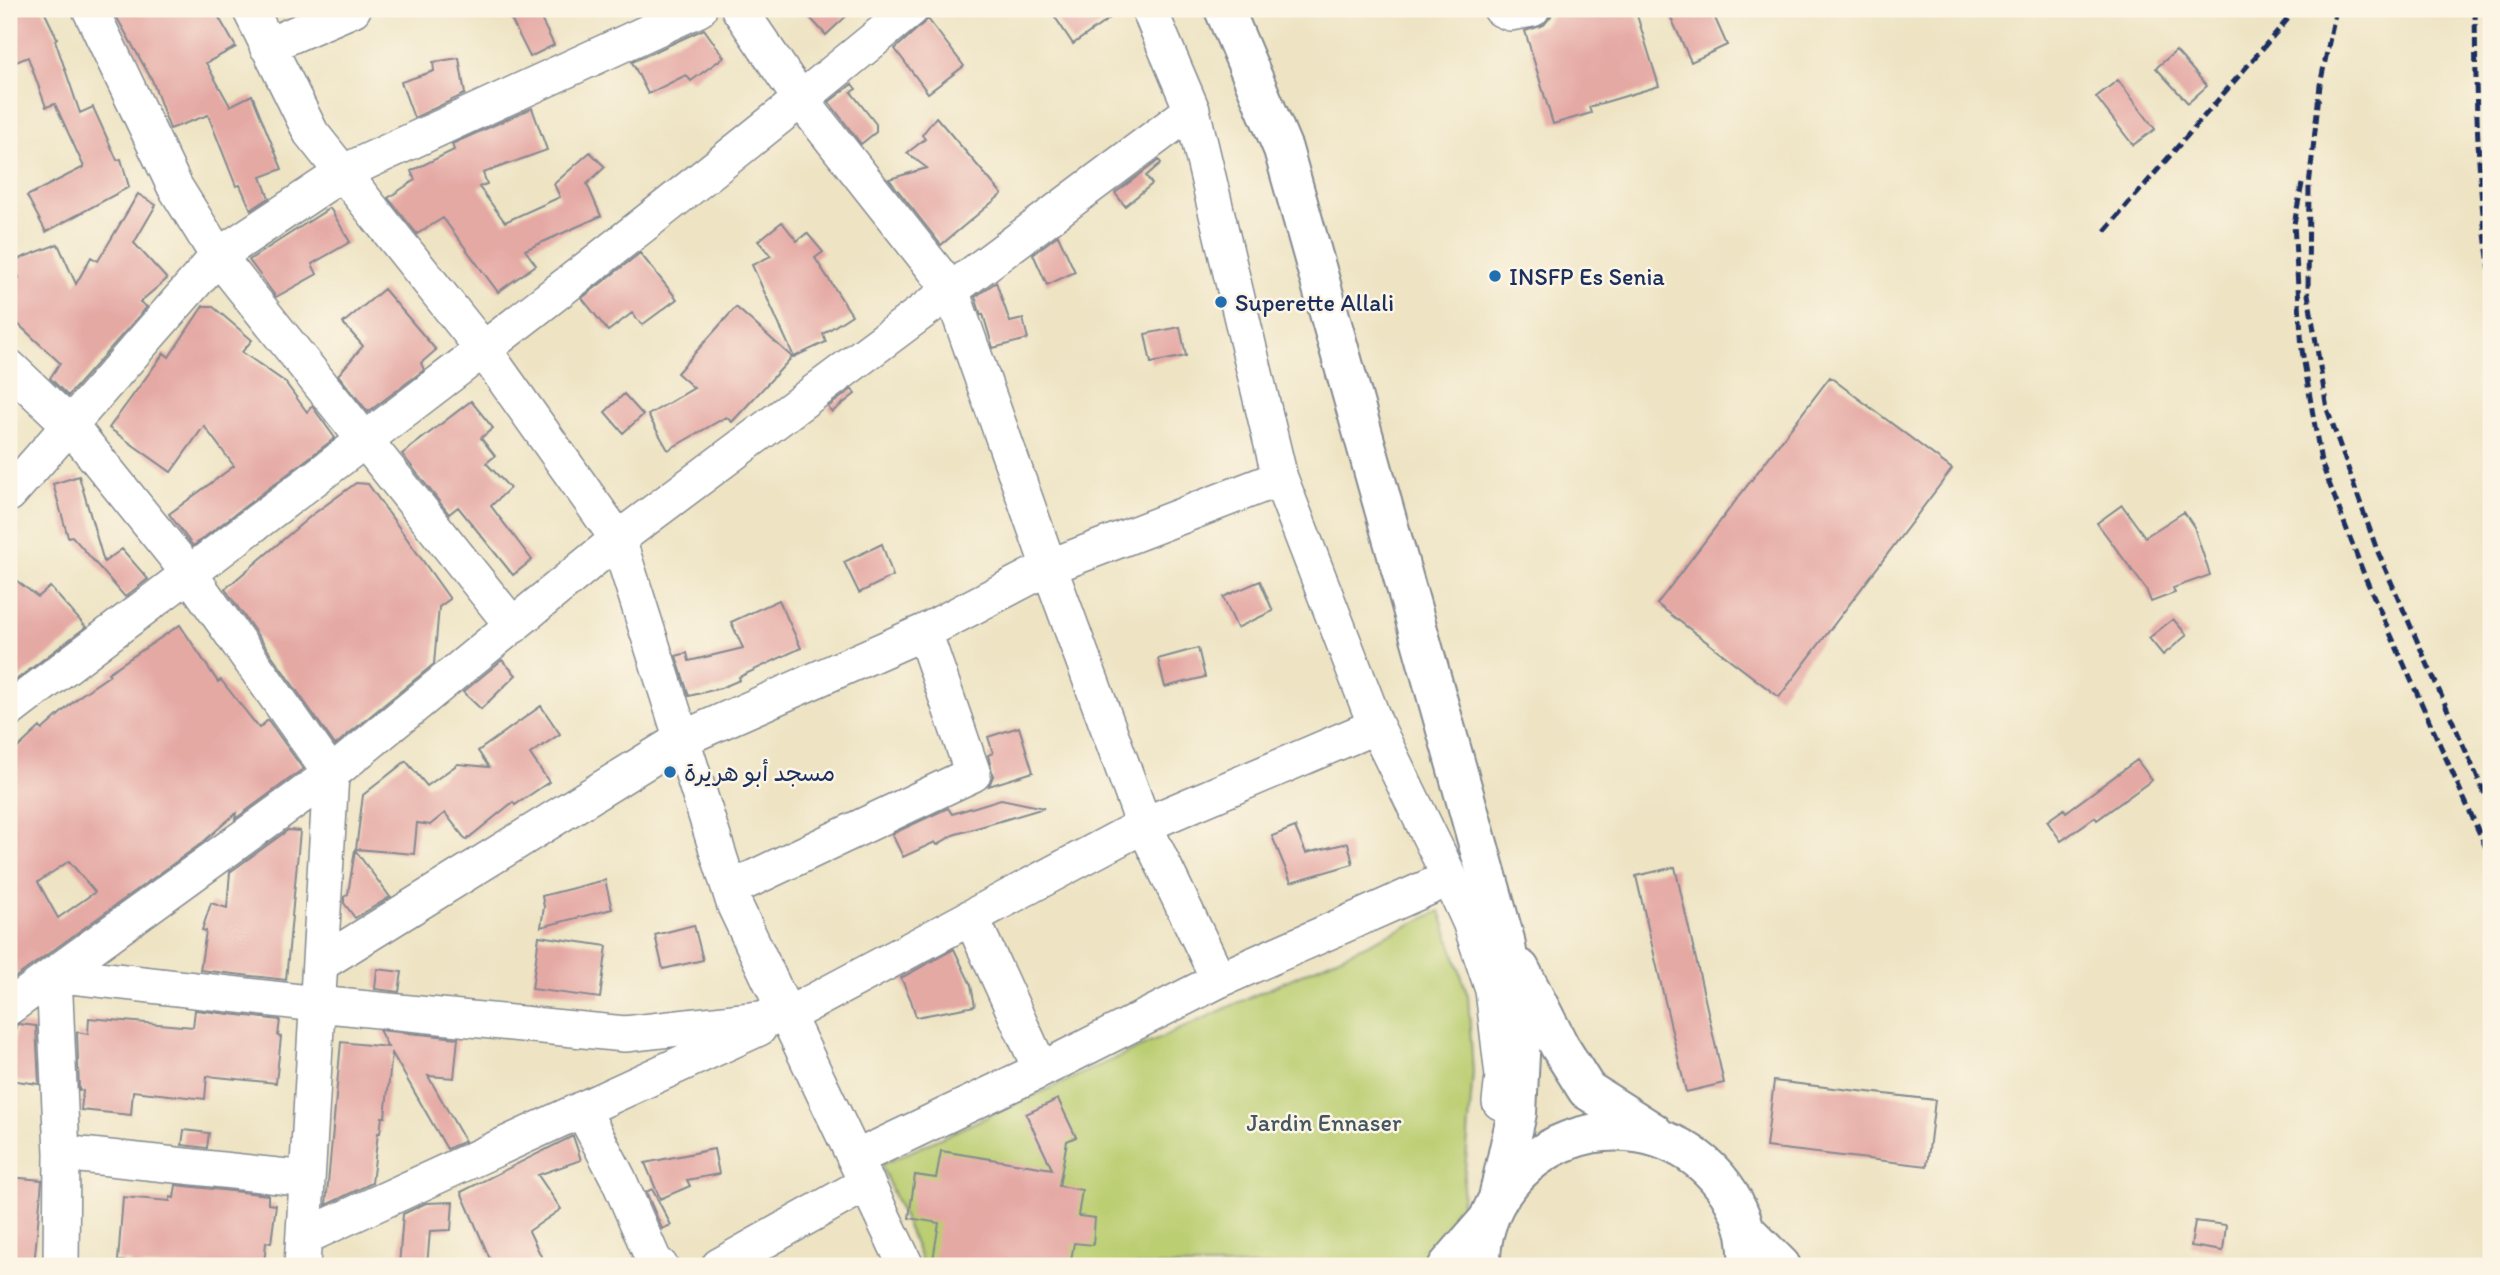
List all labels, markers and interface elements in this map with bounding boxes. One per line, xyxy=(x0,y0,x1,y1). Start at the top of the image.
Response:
place label: INSFP Es Senia xyxy=(1509,262,1665,291)
marker: INSFP Es Senia xyxy=(1487,268,1503,284)
place label: Superette Allali xyxy=(1235,288,1394,317)
marker: Superette Allali xyxy=(1213,294,1229,310)
place label: مسجد أبو هريرة xyxy=(684,758,835,788)
marker: مسجد أبو هريرة xyxy=(662,764,678,780)
park label: Jardin Ennaser xyxy=(1247,1108,1402,1137)

